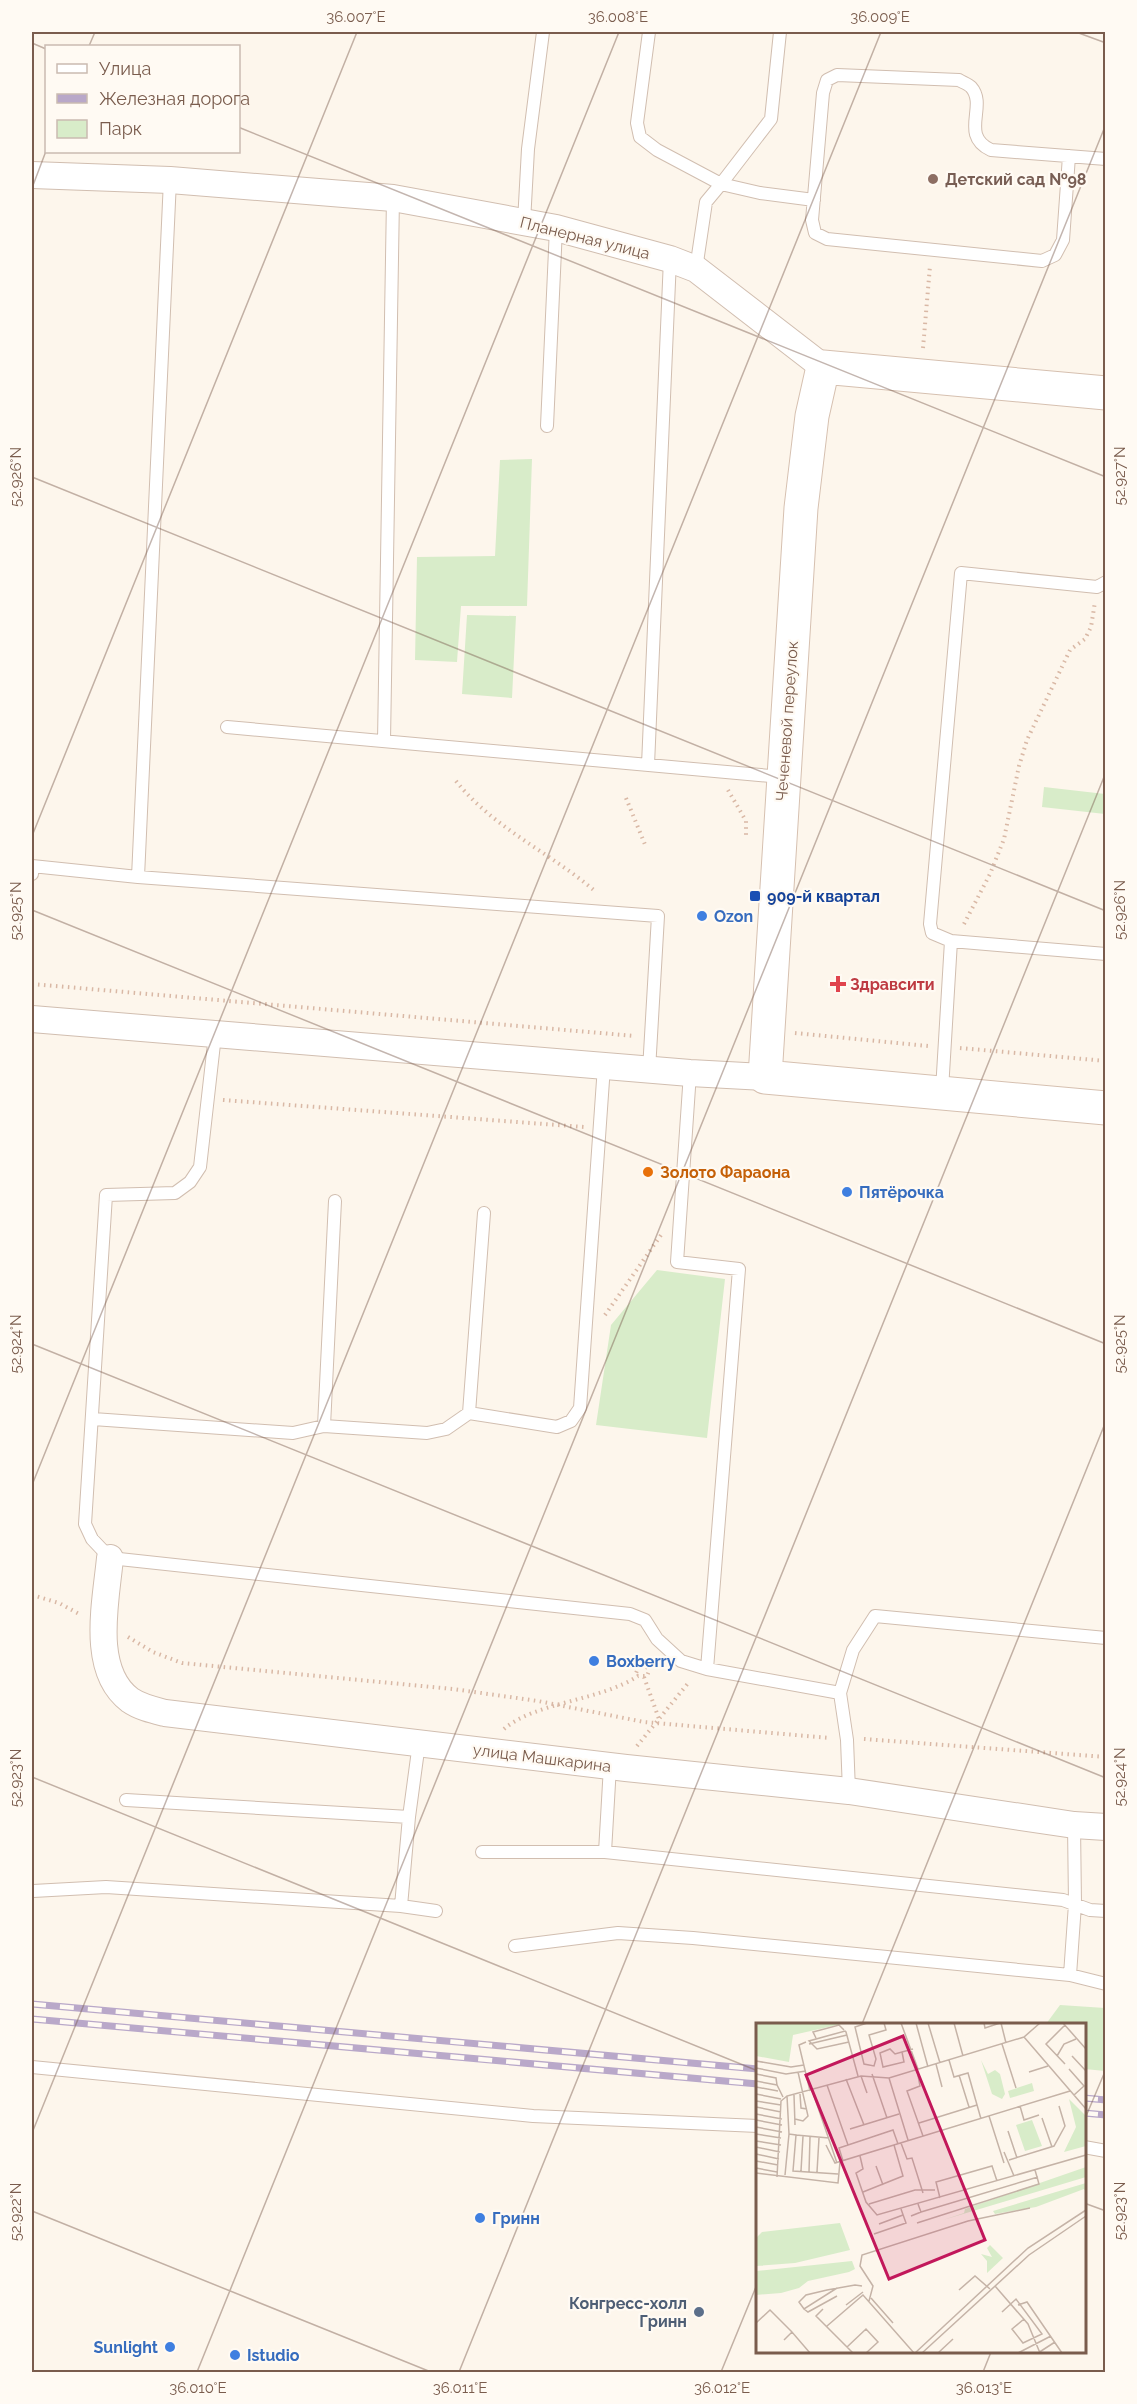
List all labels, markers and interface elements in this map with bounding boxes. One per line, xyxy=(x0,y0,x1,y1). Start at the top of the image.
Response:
text: 36.007°E xyxy=(326,8,386,26)
text: 36.008°E xyxy=(588,8,648,26)
text: 36.009°E xyxy=(850,8,910,26)
legend xyxy=(45,45,240,153)
text: Улица xyxy=(99,58,151,79)
text: Железная дорога xyxy=(99,88,250,109)
text: Парк xyxy=(99,118,142,139)
place label: Детский сад №98 xyxy=(945,170,1087,189)
marker: Детский сад №98 xyxy=(926,172,940,186)
street label: Планерная улица xyxy=(518,213,652,263)
text: 52.927°N xyxy=(1111,446,1129,506)
text: 52.926°N xyxy=(7,447,25,507)
street label: Чеченевой переулок xyxy=(772,640,802,802)
text: 52.926°N xyxy=(1111,880,1129,940)
text: 52.925°N xyxy=(7,881,25,941)
place label: 909-й квартал xyxy=(767,887,880,906)
marker: 909-й квартал xyxy=(748,889,762,903)
place label: Ozon xyxy=(714,907,753,926)
marker: Ozon xyxy=(695,909,709,923)
place label: Здравсити xyxy=(850,975,935,994)
marker: Здравсити xyxy=(831,977,845,991)
place label: Золото Фараона xyxy=(660,1163,790,1182)
marker: Золото Фараона xyxy=(641,1165,655,1179)
place label: Пятёрочка xyxy=(859,1183,944,1202)
marker: Пятёрочка xyxy=(840,1185,854,1199)
text: 52.924°N xyxy=(7,1314,25,1374)
text: 52.925°N xyxy=(1111,1314,1129,1374)
place label: Boxberry xyxy=(606,1652,676,1671)
marker: Boxberry xyxy=(587,1654,601,1668)
street label: улица Машкарина xyxy=(472,1740,612,1776)
text: 52.924°N xyxy=(1111,1747,1129,1807)
text: 52.923°N xyxy=(7,1749,25,1807)
inset map xyxy=(756,2023,1086,2353)
text: 52.923°N xyxy=(1111,2182,1129,2240)
text: 52.922°N xyxy=(7,2183,25,2241)
place label: Гринн xyxy=(492,2209,540,2228)
marker: Гринн xyxy=(473,2211,487,2225)
place label: Конгресс-холл Гринн xyxy=(569,2294,687,2331)
marker: Конгресс-холл Гринн xyxy=(692,2305,706,2319)
place label: Sunlight xyxy=(94,2338,158,2357)
marker: Sunlight xyxy=(163,2340,177,2354)
place label: Istudio xyxy=(247,2346,300,2365)
marker: Istudio xyxy=(228,2348,242,2362)
text: 36.010°E xyxy=(169,2379,227,2397)
text: 36.011°E xyxy=(433,2379,487,2397)
text: 36.012°E xyxy=(694,2379,750,2397)
text: 36.013°E xyxy=(956,2379,1012,2397)

